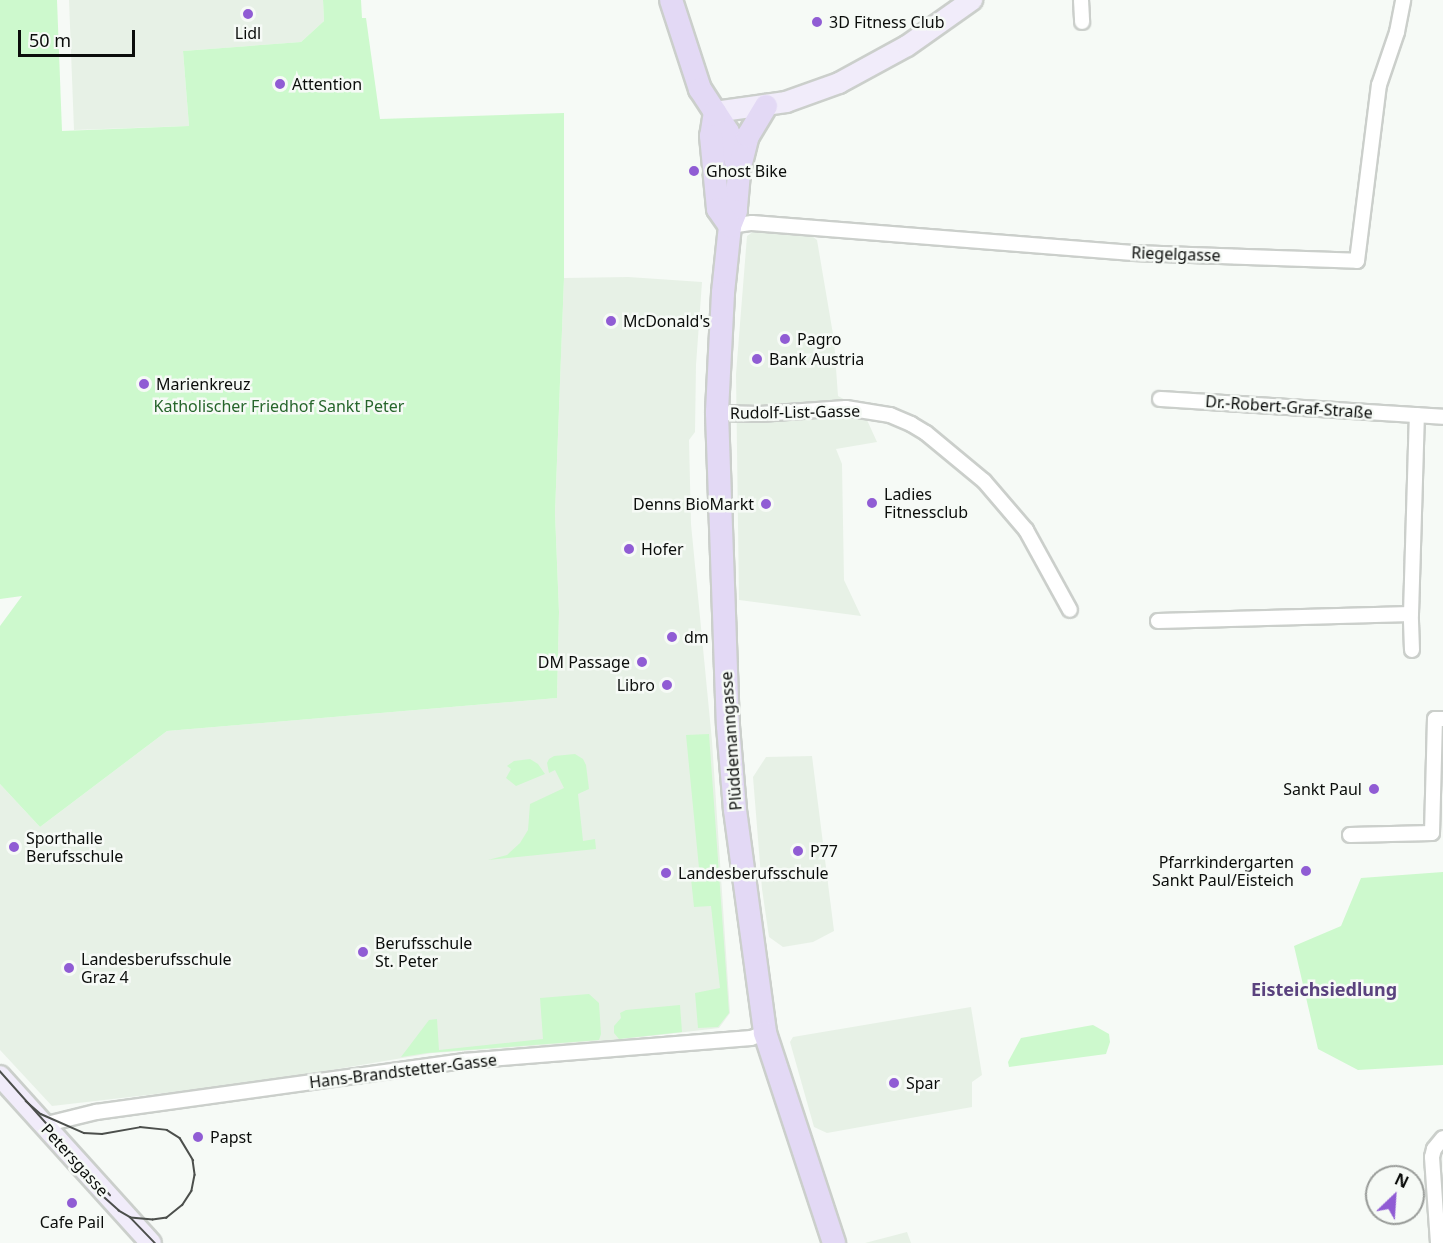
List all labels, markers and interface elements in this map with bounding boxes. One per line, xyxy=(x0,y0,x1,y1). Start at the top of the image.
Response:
marker: Lidl xyxy=(241,7,255,21)
place label: 3D Fitness Club xyxy=(829,12,945,32)
marker: 3D Fitness Club xyxy=(810,15,824,29)
scale bar xyxy=(21,18,138,56)
place label: Lidl xyxy=(235,23,261,43)
text: 50 m xyxy=(29,28,71,52)
place label: Attention xyxy=(292,74,362,94)
marker: Attention xyxy=(273,77,287,91)
place label: Ghost Bike xyxy=(706,161,787,181)
marker: Ghost Bike xyxy=(687,164,701,178)
street label: Riegelgasse xyxy=(1131,243,1221,265)
place label: McDonald's xyxy=(623,311,710,331)
marker: McDonald's xyxy=(604,314,618,328)
place label: Pagro xyxy=(797,329,841,349)
marker: Pagro xyxy=(778,332,792,346)
place label: Bank Austria xyxy=(769,349,864,369)
marker: Bank Austria xyxy=(750,352,764,366)
place label: Marienkreuz xyxy=(156,374,250,394)
marker: Marienkreuz xyxy=(137,377,151,391)
street label: Dr.-Robert-Graf-Straße xyxy=(1205,392,1373,422)
park label: Katholischer Friedhof Sankt Peter xyxy=(154,396,404,416)
street label: Rudolf-List-Gasse xyxy=(730,401,860,423)
place label: Ladies Fitnessclub xyxy=(884,484,968,522)
place label: Denns BioMarkt xyxy=(633,494,754,514)
marker: Ladies Fitnessclub xyxy=(865,496,879,510)
marker: Denns BioMarkt xyxy=(759,497,773,511)
place label: Hofer xyxy=(641,539,684,559)
marker: Hofer xyxy=(622,542,636,556)
place label: dm xyxy=(684,627,709,647)
marker: dm xyxy=(665,630,679,644)
place label: DM Passage xyxy=(538,652,630,672)
marker: DM Passage xyxy=(635,655,649,669)
street label: Plüddemanngasse xyxy=(717,671,745,811)
place label: Libro xyxy=(617,675,655,695)
marker: Libro xyxy=(660,678,674,692)
place label: Sankt Paul xyxy=(1283,779,1362,799)
marker: Sankt Paul xyxy=(1367,782,1381,796)
place label: Sporthalle Berufsschule xyxy=(26,828,123,866)
marker: Sporthalle Berufsschule xyxy=(7,840,21,854)
place label: P77 xyxy=(810,841,838,861)
marker: P77 xyxy=(791,844,805,858)
place label: Pfarrkindergarten Sankt Paul/Eisteich xyxy=(1152,852,1294,890)
place label: Landesberufsschule xyxy=(678,863,829,883)
marker: Pfarrkindergarten Sankt Paul/Eisteich xyxy=(1299,864,1313,878)
marker: Landesberufsschule xyxy=(659,866,673,880)
place label: Berufsschule St. Peter xyxy=(375,933,472,971)
marker: Berufsschule St. Peter xyxy=(356,945,370,959)
place label: Landesberufsschule Graz 4 xyxy=(81,949,232,987)
marker: Landesberufsschule Graz 4 xyxy=(62,961,76,975)
district label: Eisteichsiedlung xyxy=(1251,978,1397,1000)
street label: Hans-Brandstetter-Gasse xyxy=(308,1050,498,1092)
place label: Spar xyxy=(906,1073,940,1093)
marker: Spar xyxy=(887,1076,901,1090)
street label: Petersgasse xyxy=(37,1120,113,1200)
place label: Papst xyxy=(210,1127,252,1147)
marker: Papst xyxy=(191,1130,205,1144)
north arrow xyxy=(1365,1165,1425,1225)
text: N xyxy=(1391,1168,1412,1193)
marker: Cafe Pail xyxy=(65,1196,79,1210)
place label: Cafe Pail xyxy=(40,1212,104,1232)

